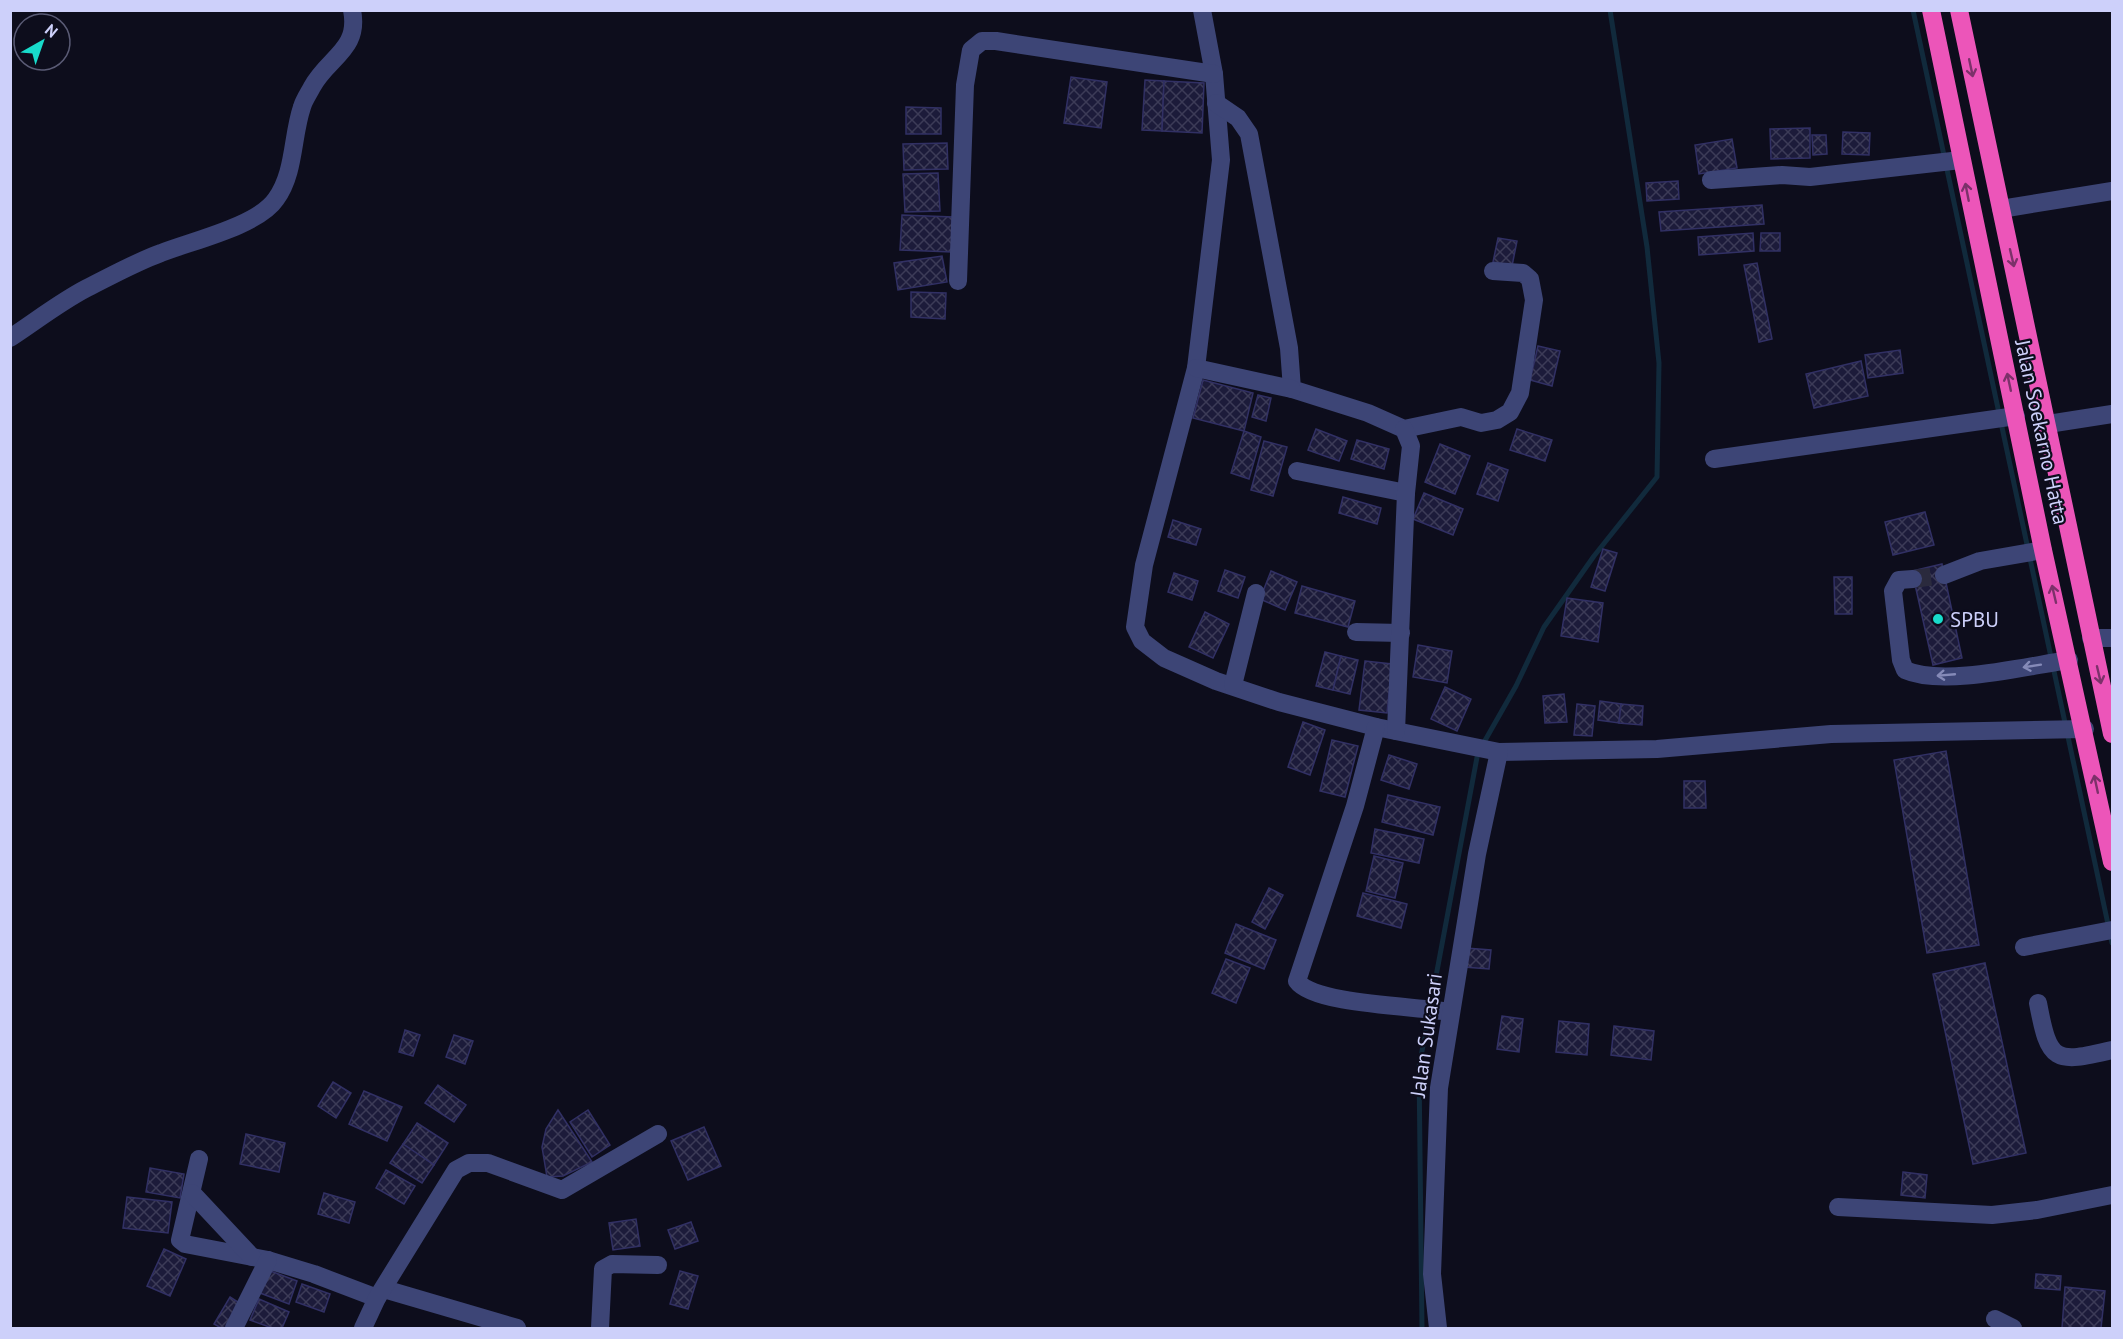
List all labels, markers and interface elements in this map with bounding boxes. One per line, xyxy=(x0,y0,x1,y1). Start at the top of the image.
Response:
north arrow xyxy=(12,12,72,72)
text: N xyxy=(41,19,62,42)
one-way arrow xyxy=(1966,57,1977,77)
one-way arrow xyxy=(1961,183,1972,202)
one-way arrow xyxy=(2007,248,2018,268)
street label: Jalan Soekarno Hatta xyxy=(2009,336,2075,527)
one-way arrow xyxy=(2003,373,2014,393)
one-way arrow xyxy=(2047,585,2059,604)
place label: SPBU xyxy=(1950,606,1999,633)
marker: SPBU xyxy=(1931,612,1945,626)
one-way arrow xyxy=(2022,661,2042,672)
one-way arrow xyxy=(2094,665,2106,684)
one-way arrow xyxy=(1937,670,1957,681)
one-way arrow xyxy=(2090,775,2102,794)
street label: Jalan Sukasari xyxy=(1404,971,1448,1100)

